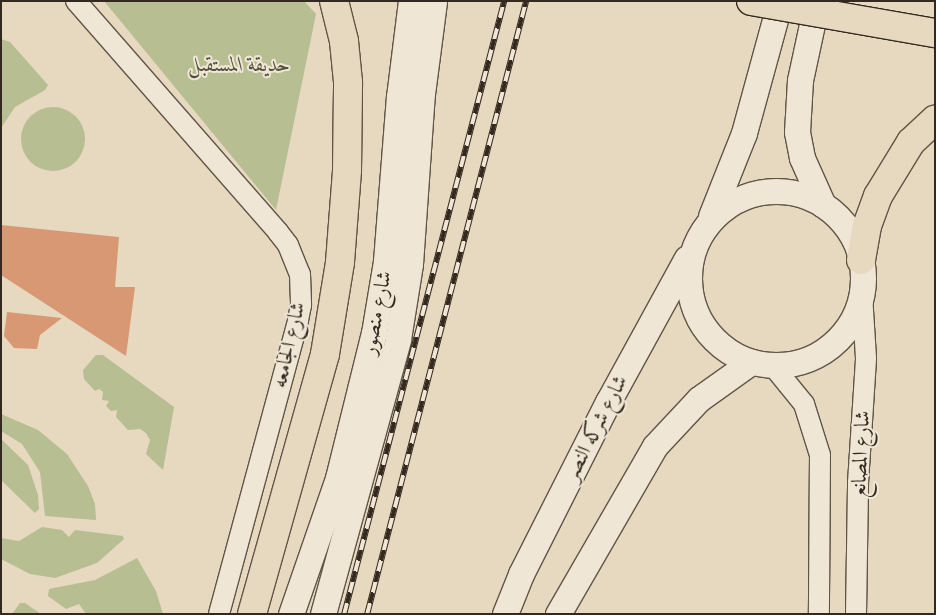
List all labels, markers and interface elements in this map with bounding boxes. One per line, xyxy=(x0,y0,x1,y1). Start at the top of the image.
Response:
park label: حديقة المستقبل xyxy=(188,52,290,78)
street label: شارع منصور xyxy=(357,269,397,357)
street label: شارع الجامعه xyxy=(267,300,311,390)
street label: شارع شركه النصر xyxy=(559,371,633,485)
street label: شارع المصانع xyxy=(846,410,876,498)

